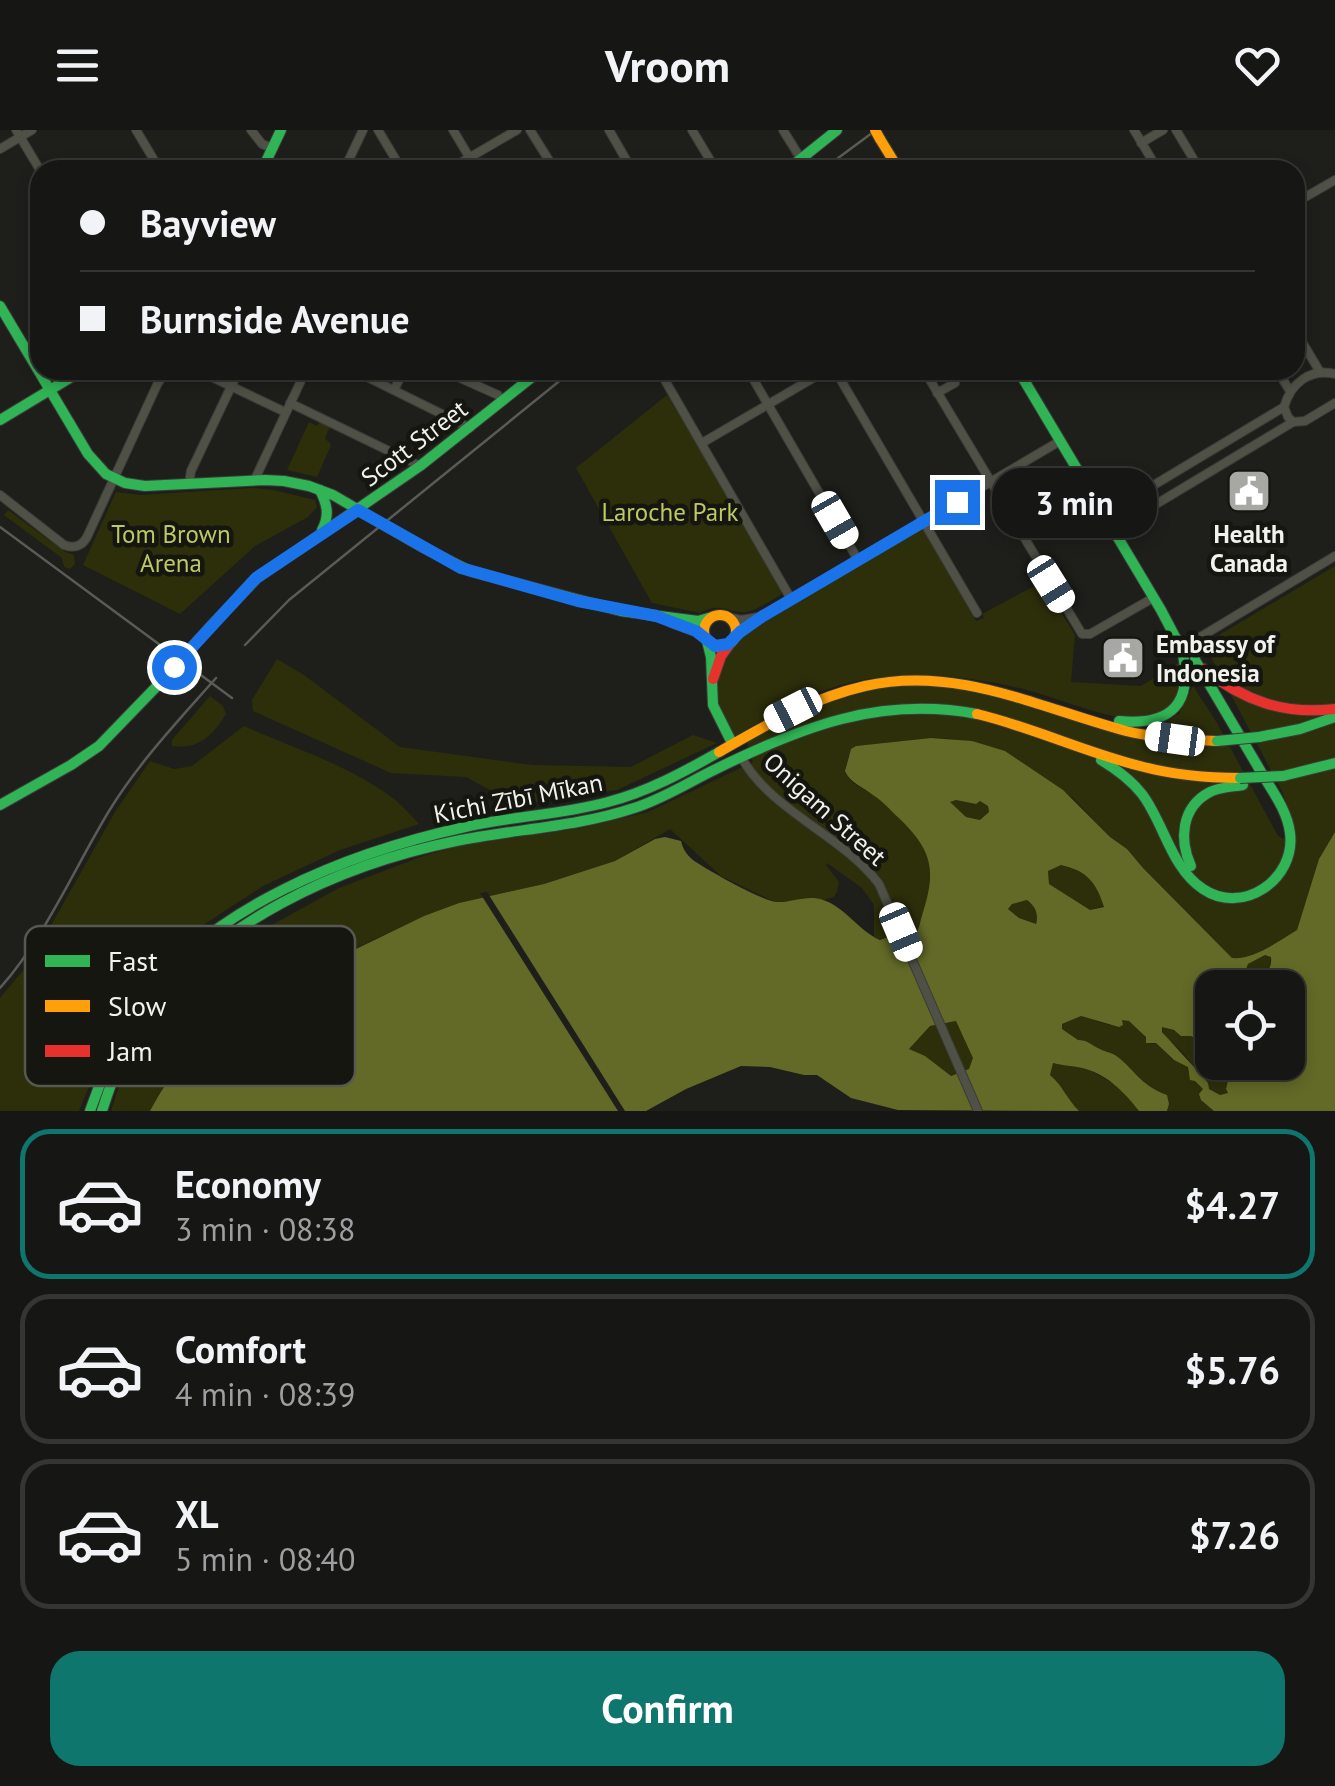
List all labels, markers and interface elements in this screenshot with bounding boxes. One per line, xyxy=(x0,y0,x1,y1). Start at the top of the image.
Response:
text: Vroom xyxy=(605,36,730,94)
icon: menu xyxy=(50,38,105,93)
icon: heart xyxy=(1230,38,1285,93)
text: Bayview xyxy=(140,198,276,247)
text: Burnside Avenue xyxy=(140,294,410,343)
street label: Scott Street xyxy=(355,392,474,493)
callout: 3 min xyxy=(992,467,1157,537)
public building icon: Health Canada xyxy=(1226,468,1272,514)
route end xyxy=(935,480,980,525)
text: 3 min xyxy=(1035,482,1114,524)
car xyxy=(807,487,863,553)
park label: Laroche Park xyxy=(601,496,739,528)
park label: Tom Brown Arena xyxy=(111,518,231,579)
place label: Health Canada xyxy=(1210,518,1288,579)
car xyxy=(1022,551,1080,617)
place label: Embassy of Indonesia xyxy=(1156,628,1277,689)
public building icon: Embassy of Indonesia xyxy=(1100,635,1146,681)
route start xyxy=(152,645,197,690)
car xyxy=(759,683,827,737)
car xyxy=(1143,720,1207,758)
street label: Onigam Street xyxy=(757,746,893,873)
street label: Kichi Zībī Mīkan xyxy=(431,766,605,830)
car xyxy=(875,899,927,965)
legend xyxy=(25,926,355,1086)
text: Fast xyxy=(108,942,158,979)
map controls xyxy=(1195,970,1305,1080)
button: locate xyxy=(1195,970,1305,1080)
text: Slow xyxy=(108,987,167,1024)
text: Jam xyxy=(107,1032,153,1069)
icon: car xyxy=(55,1159,145,1249)
text: Economy xyxy=(175,1159,321,1208)
text: $4.27 xyxy=(1184,1180,1280,1229)
text: 3 min · 08:38 xyxy=(175,1208,355,1250)
icon: car xyxy=(55,1324,145,1414)
text: Comfort xyxy=(175,1324,306,1373)
text: $5.76 xyxy=(1184,1345,1280,1394)
text: 4 min · 08:39 xyxy=(175,1373,355,1415)
icon: car xyxy=(55,1489,145,1579)
text: XL xyxy=(175,1489,219,1538)
text: $7.26 xyxy=(1189,1510,1280,1559)
text: 5 min · 08:40 xyxy=(175,1538,355,1580)
button: Confirm xyxy=(50,1651,1285,1766)

